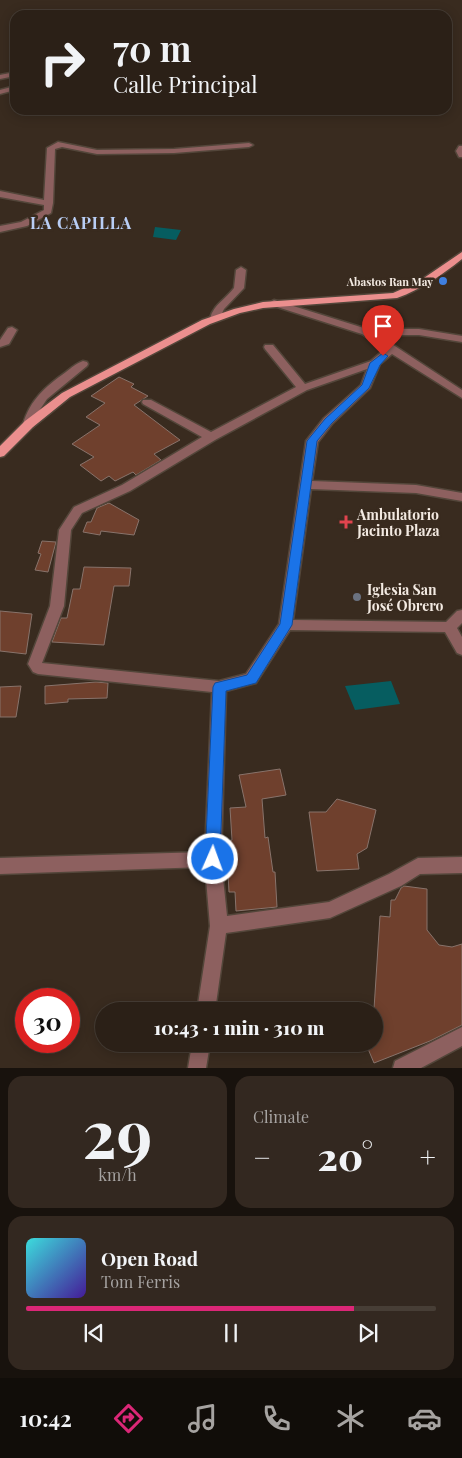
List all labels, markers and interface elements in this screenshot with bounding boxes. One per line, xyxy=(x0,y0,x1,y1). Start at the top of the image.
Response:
text: 70 m xyxy=(113,24,191,71)
icon: right xyxy=(30,30,95,95)
text: Calle Principal xyxy=(113,69,257,99)
district label: LA CAPILLA xyxy=(30,212,132,233)
place label: Abastos Ran May xyxy=(346,274,433,289)
marker: Abastos Ran May xyxy=(437,275,449,287)
pin xyxy=(362,305,404,356)
icon: arrive xyxy=(369,312,397,340)
place label: Ambulatorio Jacinto Plaza xyxy=(356,505,440,540)
marker: Ambulatorio Jacinto Plaza xyxy=(339,515,353,529)
place label: Iglesia San José Obrero xyxy=(366,580,443,615)
marker: Iglesia San José Obrero xyxy=(351,591,363,603)
position arrow xyxy=(186,832,238,884)
speed limit sign: 30 xyxy=(15,988,80,1053)
text: 10:43 · 1 min · 310 m xyxy=(154,1014,324,1040)
text: 29 xyxy=(83,1088,152,1174)
text: Climate xyxy=(253,1106,309,1127)
text: 20° xyxy=(318,1130,373,1181)
text: − xyxy=(253,1138,271,1175)
text: + xyxy=(420,1138,436,1175)
text: km/h xyxy=(98,1164,137,1185)
text: Open Road xyxy=(101,1245,198,1271)
text: Tom Ferris xyxy=(101,1271,180,1292)
icon: previous xyxy=(80,1319,108,1347)
icon: pause xyxy=(217,1319,245,1347)
icon: next xyxy=(354,1319,382,1347)
icon: directions xyxy=(111,1401,146,1436)
icon: music xyxy=(185,1401,220,1436)
icon: phone xyxy=(259,1401,294,1436)
icon: climate xyxy=(333,1401,368,1436)
icon: car xyxy=(407,1401,442,1436)
text: 10:42 xyxy=(20,1403,72,1433)

